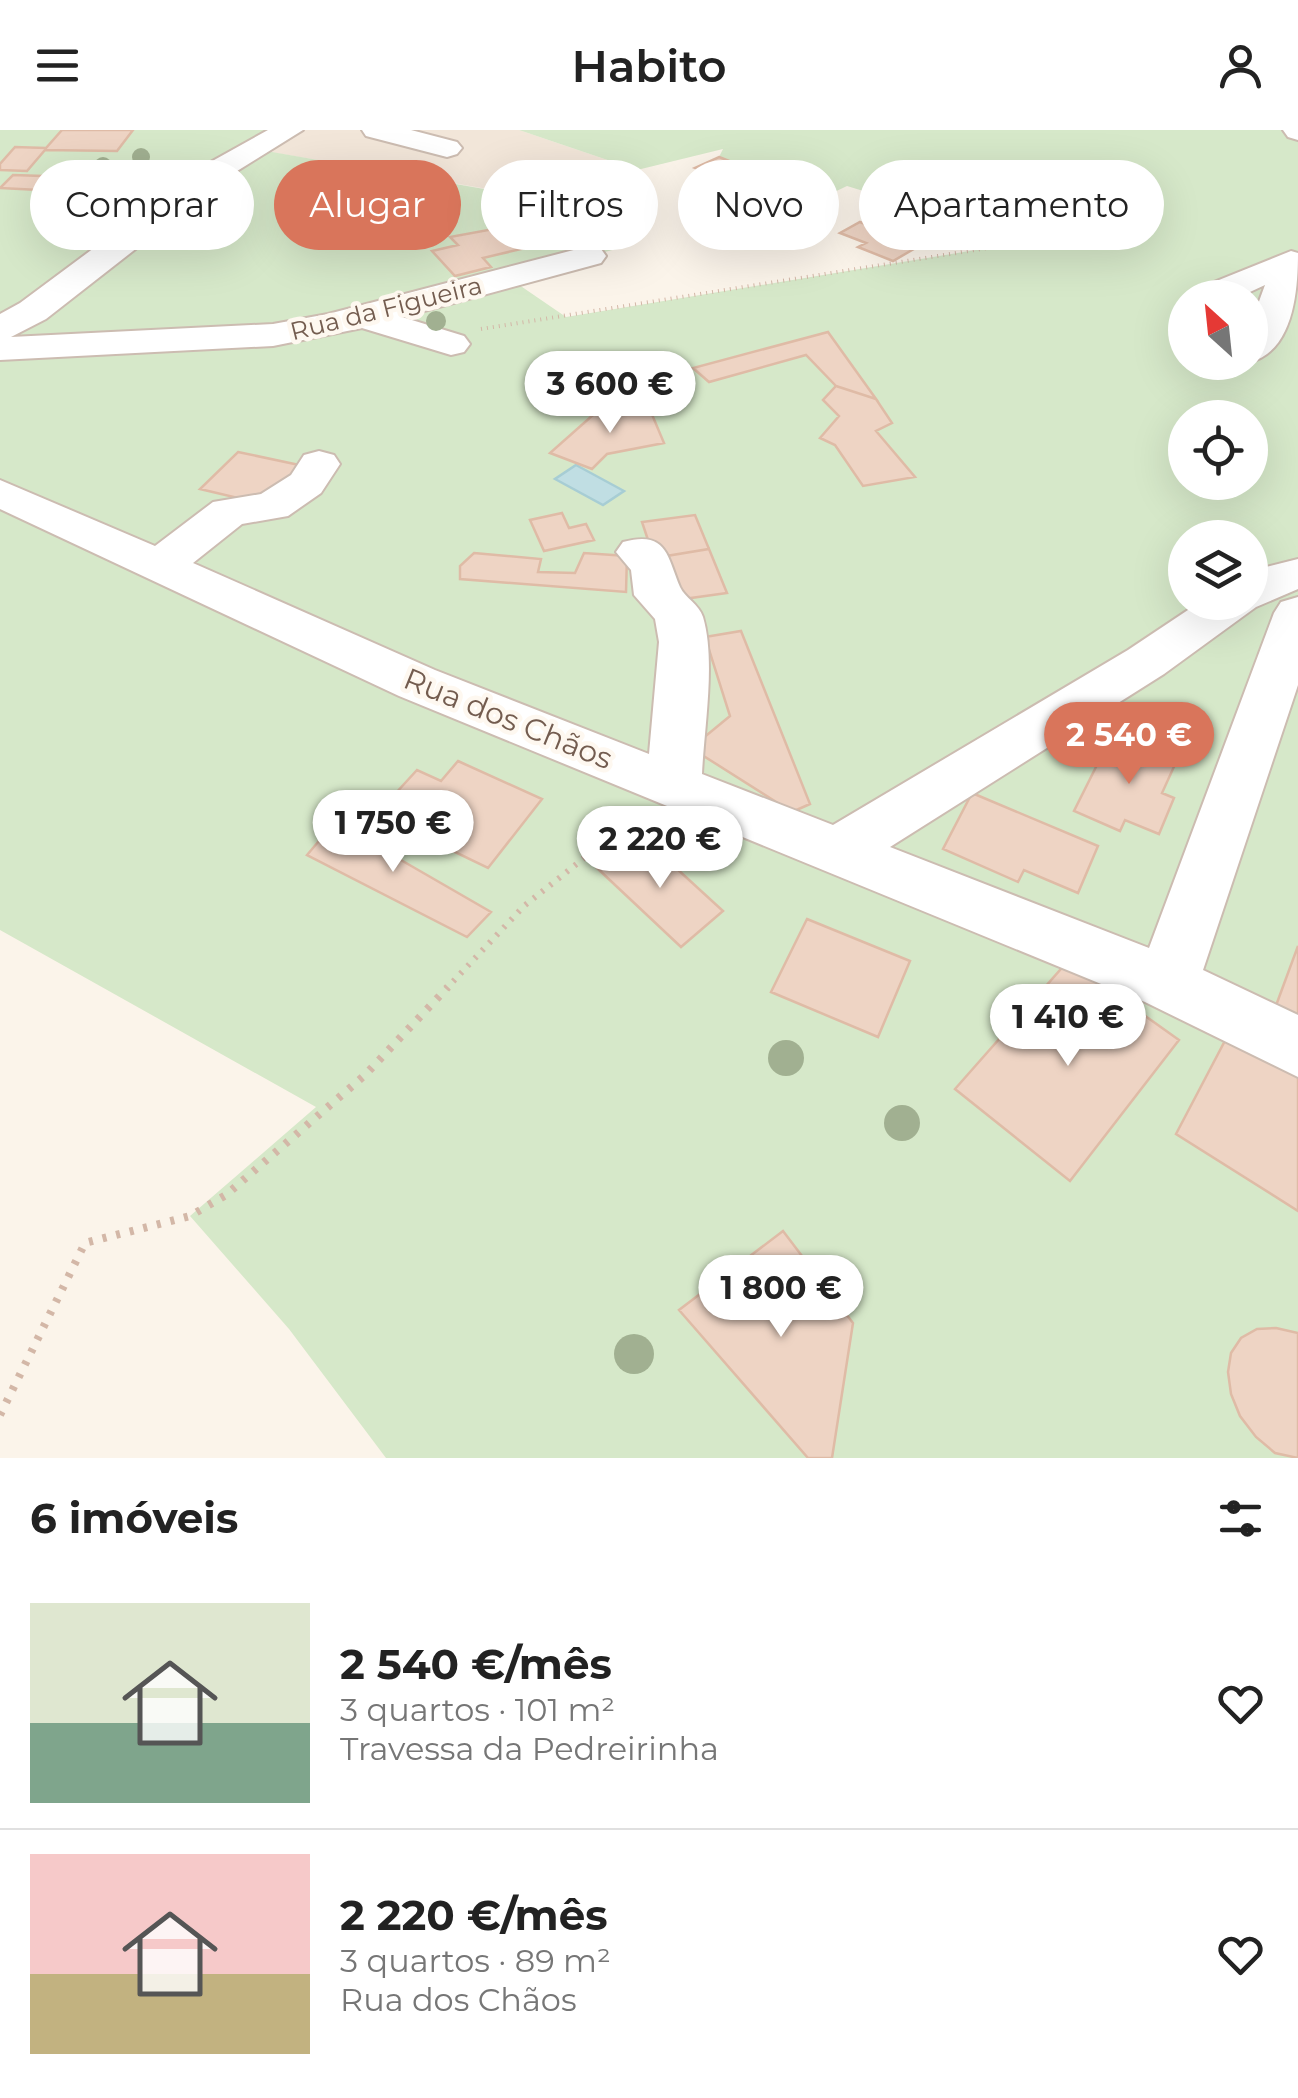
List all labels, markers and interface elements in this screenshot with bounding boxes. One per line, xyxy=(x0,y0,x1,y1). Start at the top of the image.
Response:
icon: menu xyxy=(30,38,85,93)
text: Habito xyxy=(572,38,726,93)
icon: person xyxy=(1213,38,1268,93)
chip: Comprar xyxy=(30,160,254,250)
chip: Alugar xyxy=(274,160,461,250)
chip: Filtros xyxy=(481,160,658,250)
chip: Novo xyxy=(678,160,839,250)
chip: Apartamento xyxy=(859,160,1164,250)
street label: Rua da Figueira xyxy=(287,270,485,346)
north arrow xyxy=(1168,280,1268,380)
map controls xyxy=(1168,280,1268,620)
pin: 3 600 € xyxy=(518,351,702,436)
text: 3 600 € xyxy=(547,364,673,403)
button: locate xyxy=(1168,400,1268,500)
button: layers xyxy=(1168,520,1268,620)
street label: Rua dos Chãos xyxy=(398,660,618,777)
pin: 2 540 € xyxy=(1037,702,1221,787)
text: 2 540 € xyxy=(1066,715,1192,754)
pin: 1 750 € xyxy=(301,790,485,875)
text: 1 750 € xyxy=(335,803,451,842)
pin: 2 220 € xyxy=(568,806,752,891)
text: 2 220 € xyxy=(599,819,721,858)
pin: 1 410 € xyxy=(976,984,1160,1069)
text: 1 410 € xyxy=(1012,997,1124,1036)
pin: 1 800 € xyxy=(689,1255,873,1340)
text: 1 800 € xyxy=(720,1268,842,1307)
icon: filters xyxy=(1213,1491,1268,1546)
text: 6 imóveis xyxy=(30,1492,238,1544)
text: 2 540 €/mês xyxy=(340,1638,612,1690)
icon: home xyxy=(110,1643,230,1763)
icon: heart xyxy=(1213,1676,1268,1731)
text: 3 quartos · 101 m² xyxy=(340,1690,615,1729)
text: Travessa da Pedreirinha xyxy=(340,1729,719,1768)
text: 2 220 €/mês xyxy=(340,1889,608,1941)
icon: home xyxy=(110,1894,230,2014)
icon: heart xyxy=(1213,1927,1268,1982)
text: 3 quartos · 89 m² xyxy=(340,1941,611,1980)
text: Rua dos Chãos xyxy=(340,1980,577,2019)

